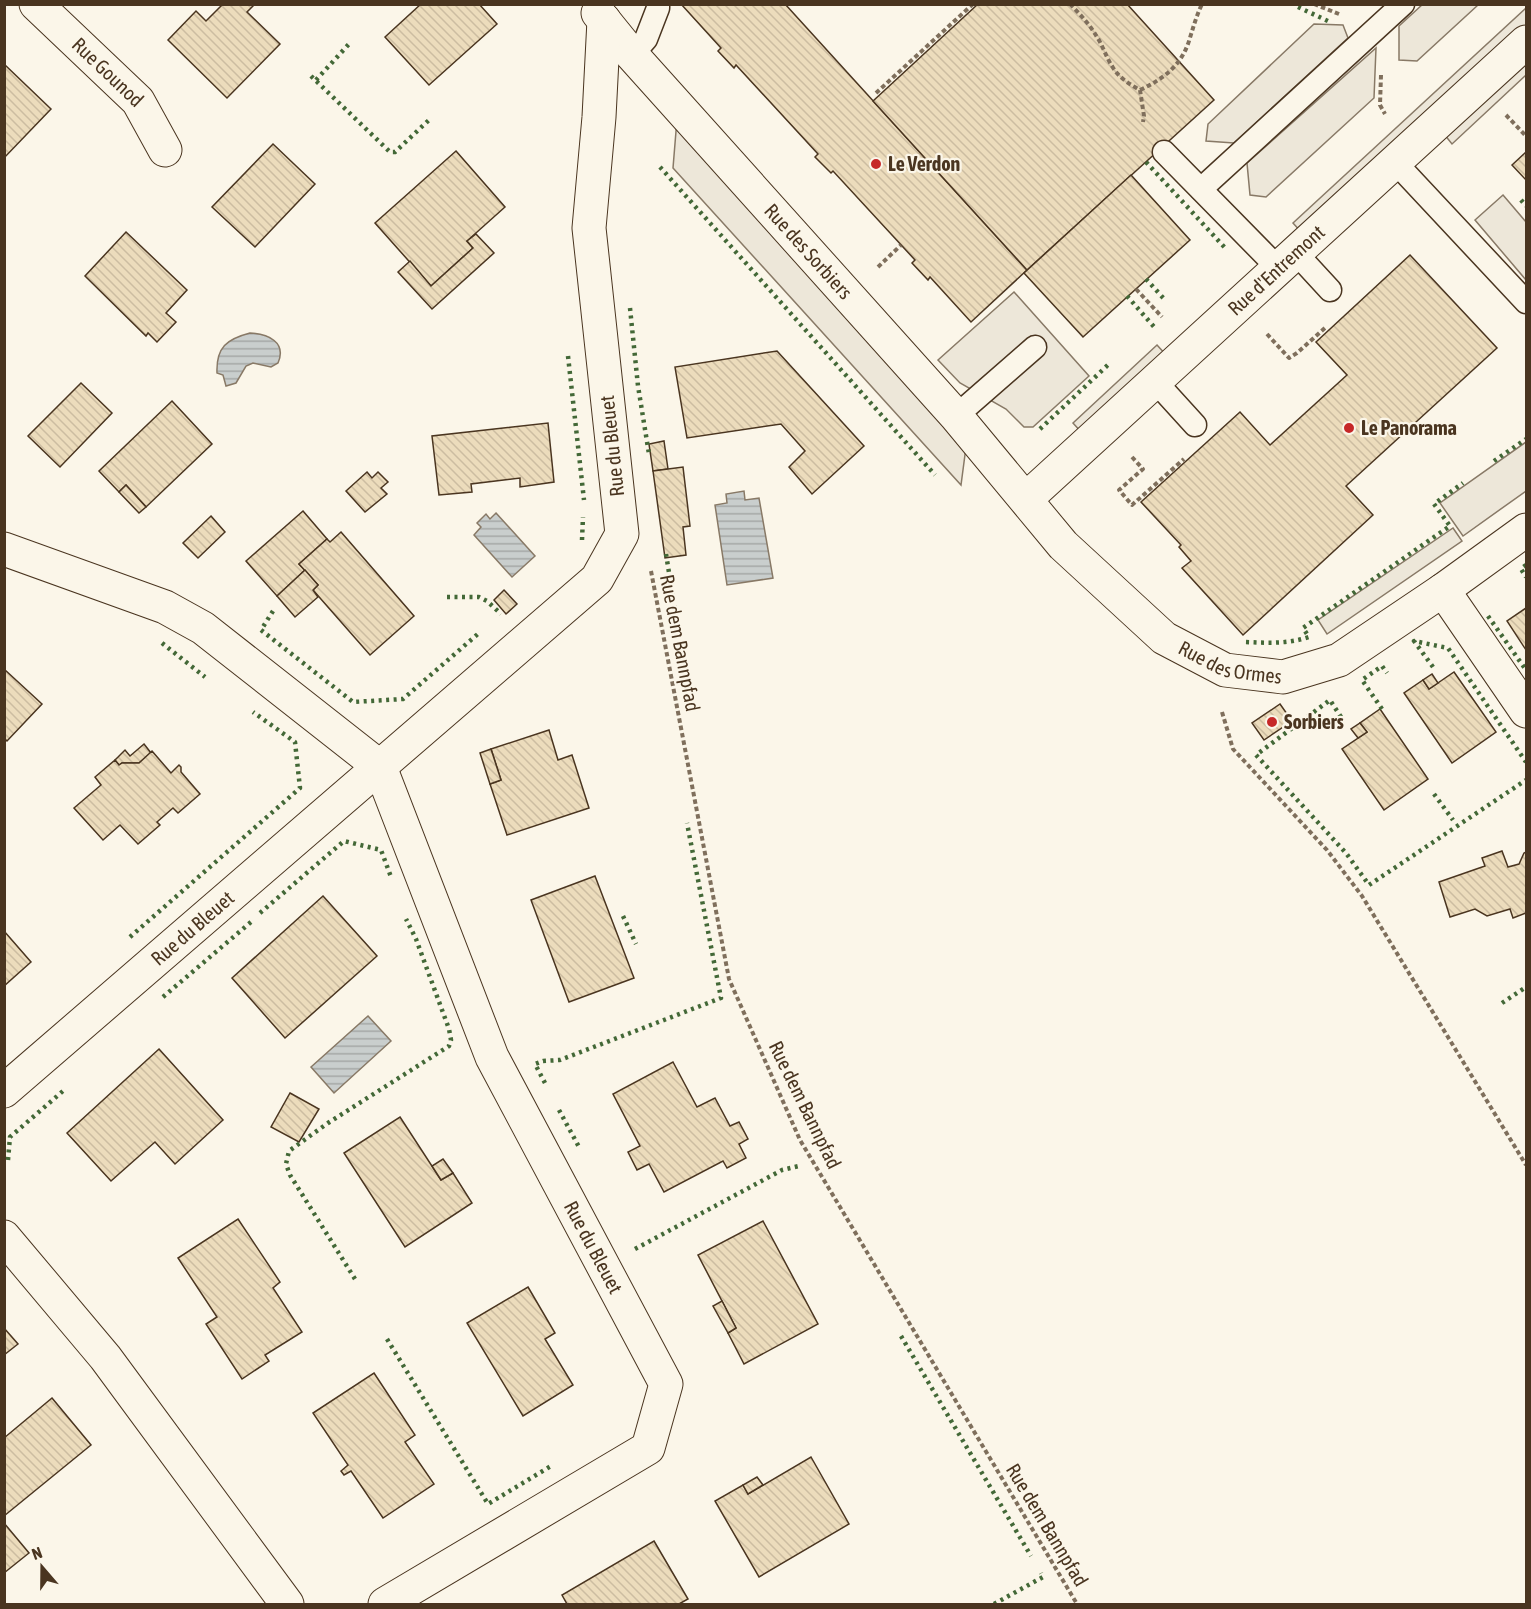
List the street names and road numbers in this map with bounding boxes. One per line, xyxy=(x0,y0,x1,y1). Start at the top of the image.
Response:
street label: Rue Gounod xyxy=(68,33,149,111)
street label: Rue des Sorbiers xyxy=(760,199,857,303)
street label: Rue d'Entremont xyxy=(1223,220,1329,320)
street label: Rue du Bleuet xyxy=(595,394,628,498)
street label: Rue dem Bannpfad xyxy=(656,572,705,713)
street label: Rue des Ormes xyxy=(1175,636,1283,688)
street label: Rue du Bleuet xyxy=(146,886,238,970)
street label: Rue dem Bannpfad xyxy=(765,1037,846,1172)
street label: Rue du Bleuet xyxy=(560,1197,628,1298)
street label: Rue dem Bannpfad xyxy=(1002,1459,1093,1590)

